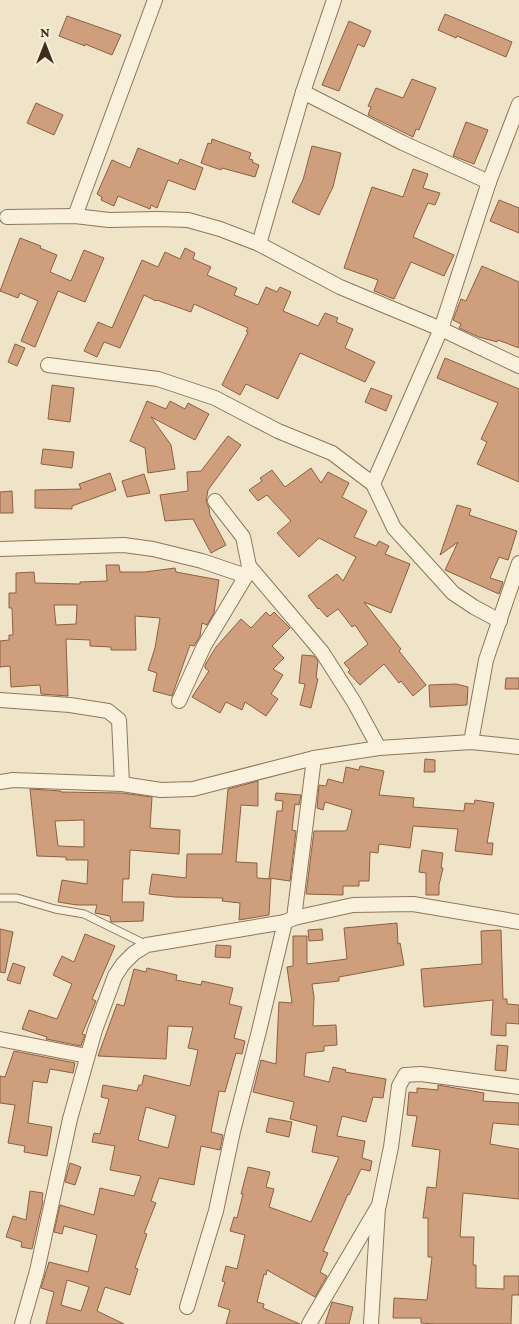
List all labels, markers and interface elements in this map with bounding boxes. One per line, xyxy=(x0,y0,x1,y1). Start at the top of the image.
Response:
north arrow xyxy=(20,20,70,70)
text: N xyxy=(40,24,50,40)

